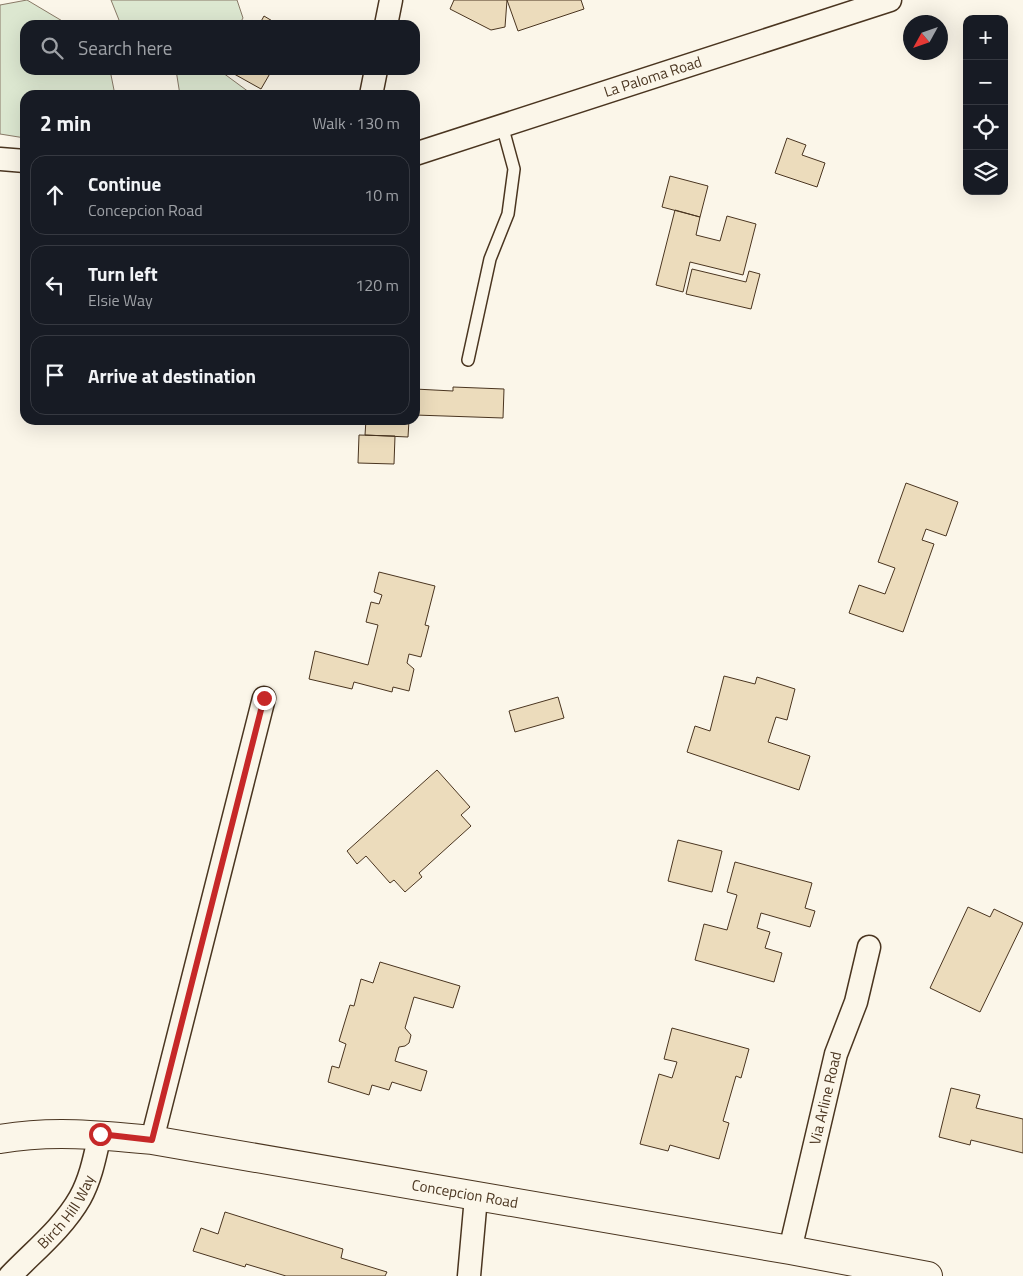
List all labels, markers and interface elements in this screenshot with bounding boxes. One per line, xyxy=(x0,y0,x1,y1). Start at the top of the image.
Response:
north arrow xyxy=(903,15,948,60)
map controls xyxy=(963,15,1008,195)
button: + xyxy=(963,15,1008,60)
search box xyxy=(20,20,420,75)
text: Search here xyxy=(78,33,172,62)
icon: search xyxy=(38,34,66,62)
street label: La Paloma Road xyxy=(601,50,705,103)
button: − xyxy=(963,60,1008,105)
button: locate xyxy=(963,105,1008,150)
text: 2 min xyxy=(40,107,91,139)
text: Walk · 130 m xyxy=(312,111,400,135)
button: layers xyxy=(963,150,1008,195)
text: Continue xyxy=(88,169,161,198)
icon: ahead xyxy=(41,181,69,209)
text: 10 m xyxy=(364,183,399,207)
text: Concepcion Road xyxy=(88,198,203,222)
text: Turn left xyxy=(88,259,158,288)
icon: left xyxy=(41,271,69,299)
text: 120 m xyxy=(355,273,399,297)
text: Elsie Way xyxy=(88,288,153,312)
icon: arrive xyxy=(41,361,69,389)
text: Arrive at destination xyxy=(88,361,256,390)
route end xyxy=(253,687,276,710)
street label: Via Arline Road xyxy=(803,1049,847,1147)
route start xyxy=(89,1123,112,1146)
street label: Birch Hill Way xyxy=(32,1172,100,1254)
street label: Concepcion Road xyxy=(410,1173,520,1214)

